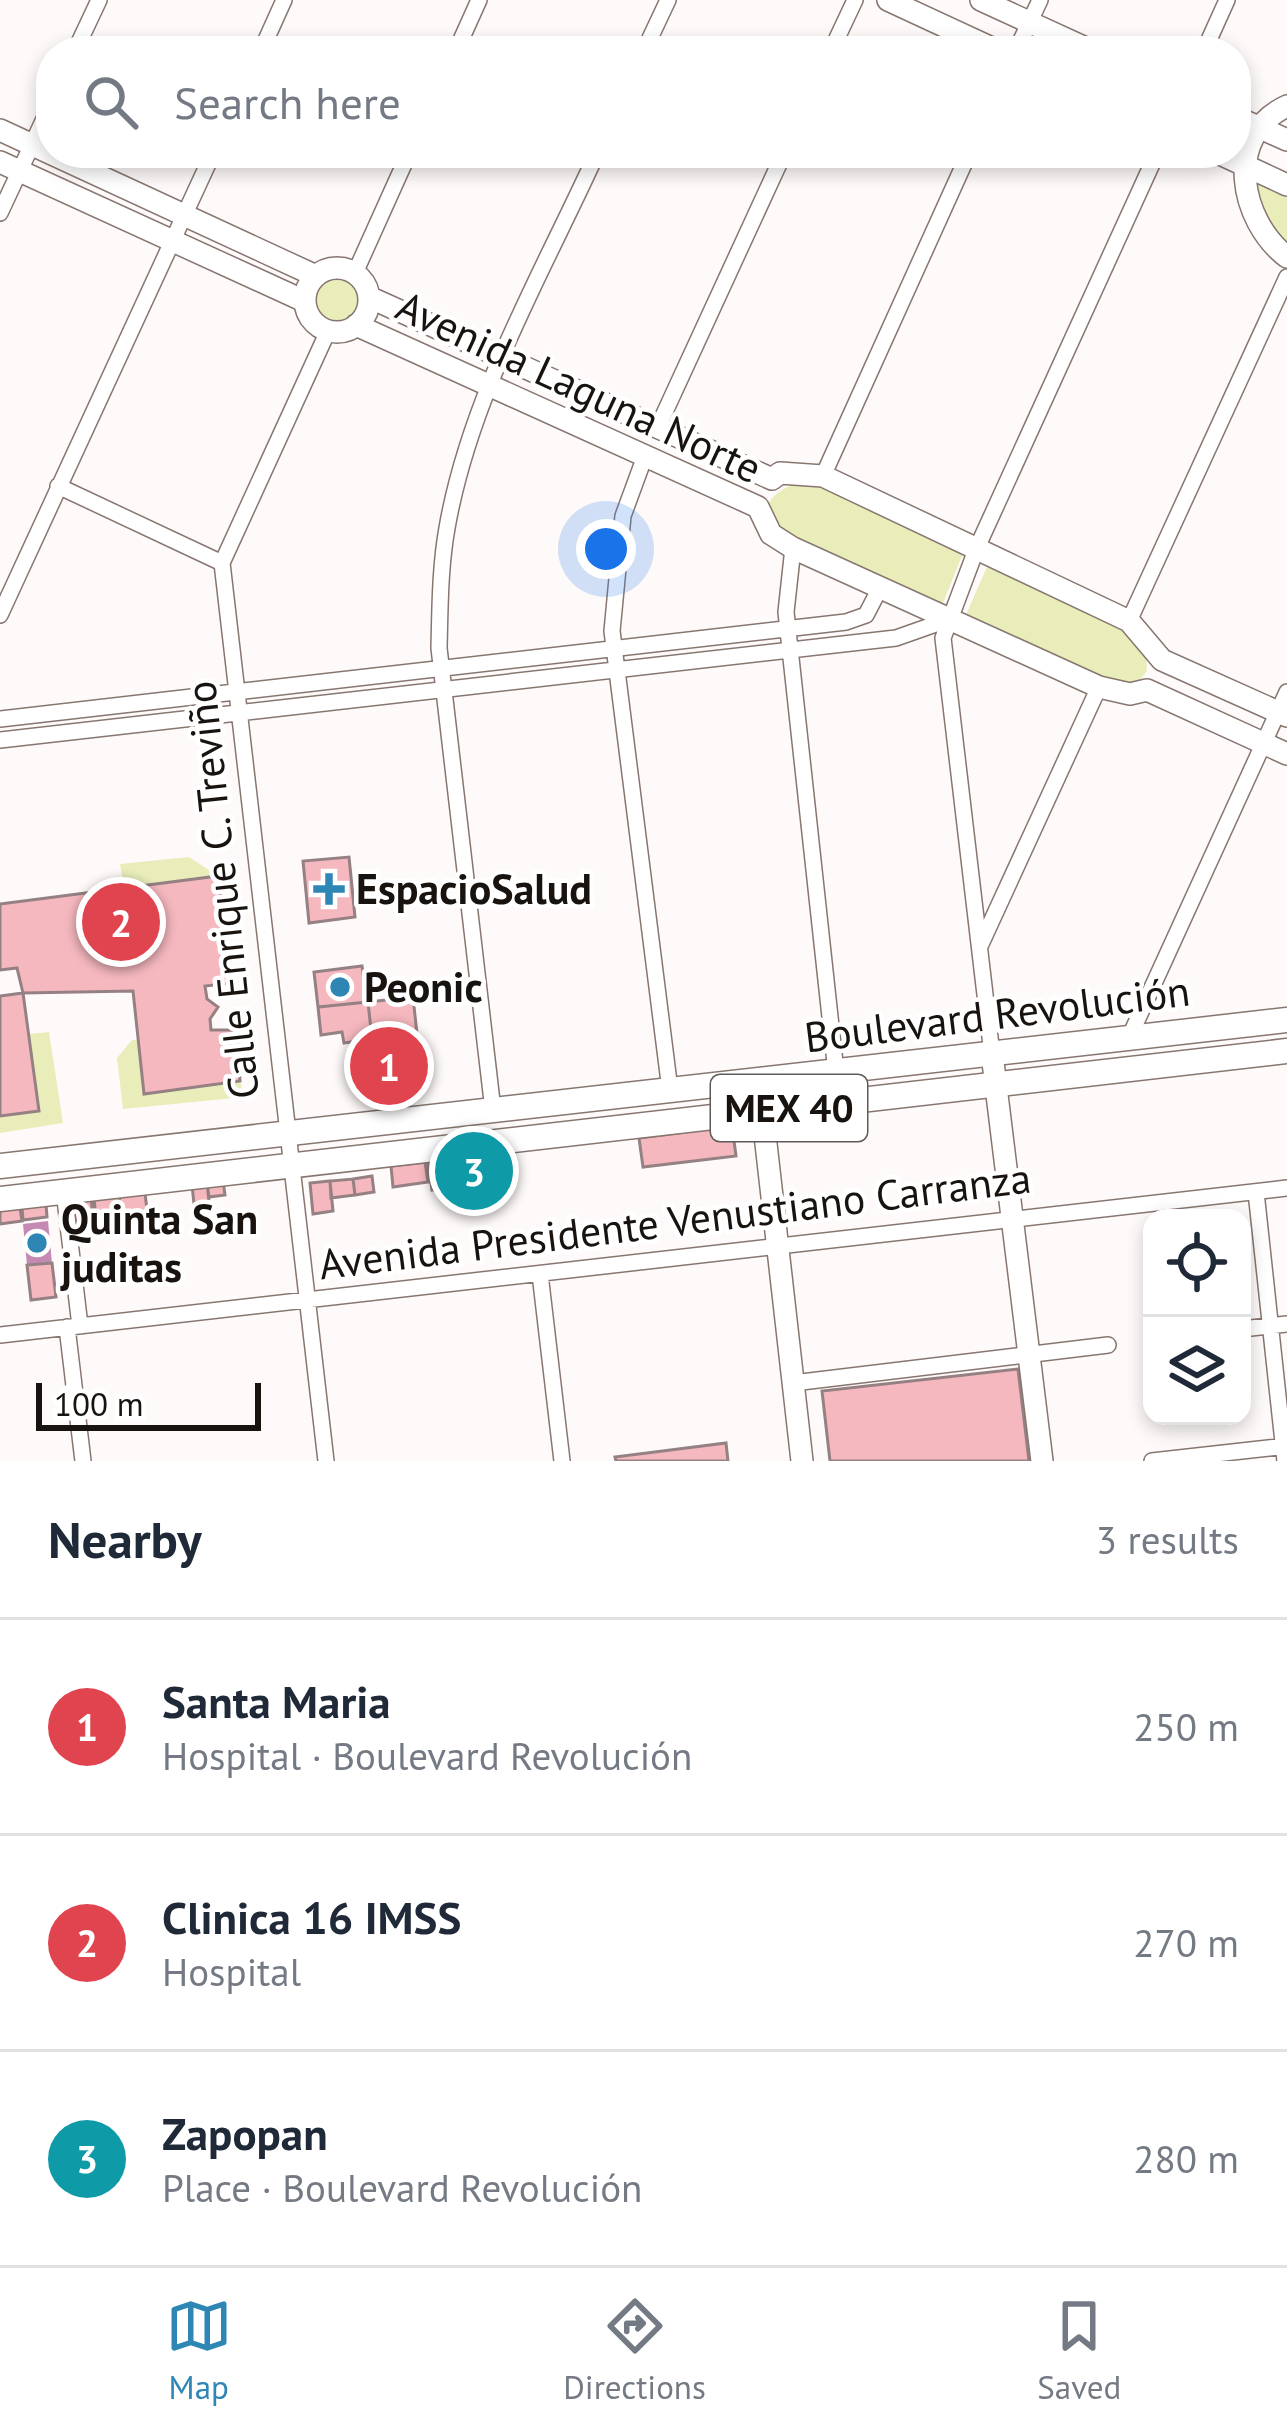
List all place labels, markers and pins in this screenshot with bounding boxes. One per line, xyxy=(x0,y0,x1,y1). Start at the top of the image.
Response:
place label: EspacioSalud xyxy=(356,861,592,916)
marker: EspacioSalud xyxy=(313,873,345,905)
pin: 2 xyxy=(82,877,160,967)
place label: Peonic xyxy=(364,959,483,1014)
marker: Peonic xyxy=(327,974,353,1000)
pin: 1 xyxy=(350,1021,428,1111)
pin: 3 xyxy=(435,1126,513,1216)
place label: Quinta San juditas xyxy=(60,1191,258,1294)
marker: Quinta San juditas xyxy=(24,1230,50,1256)

